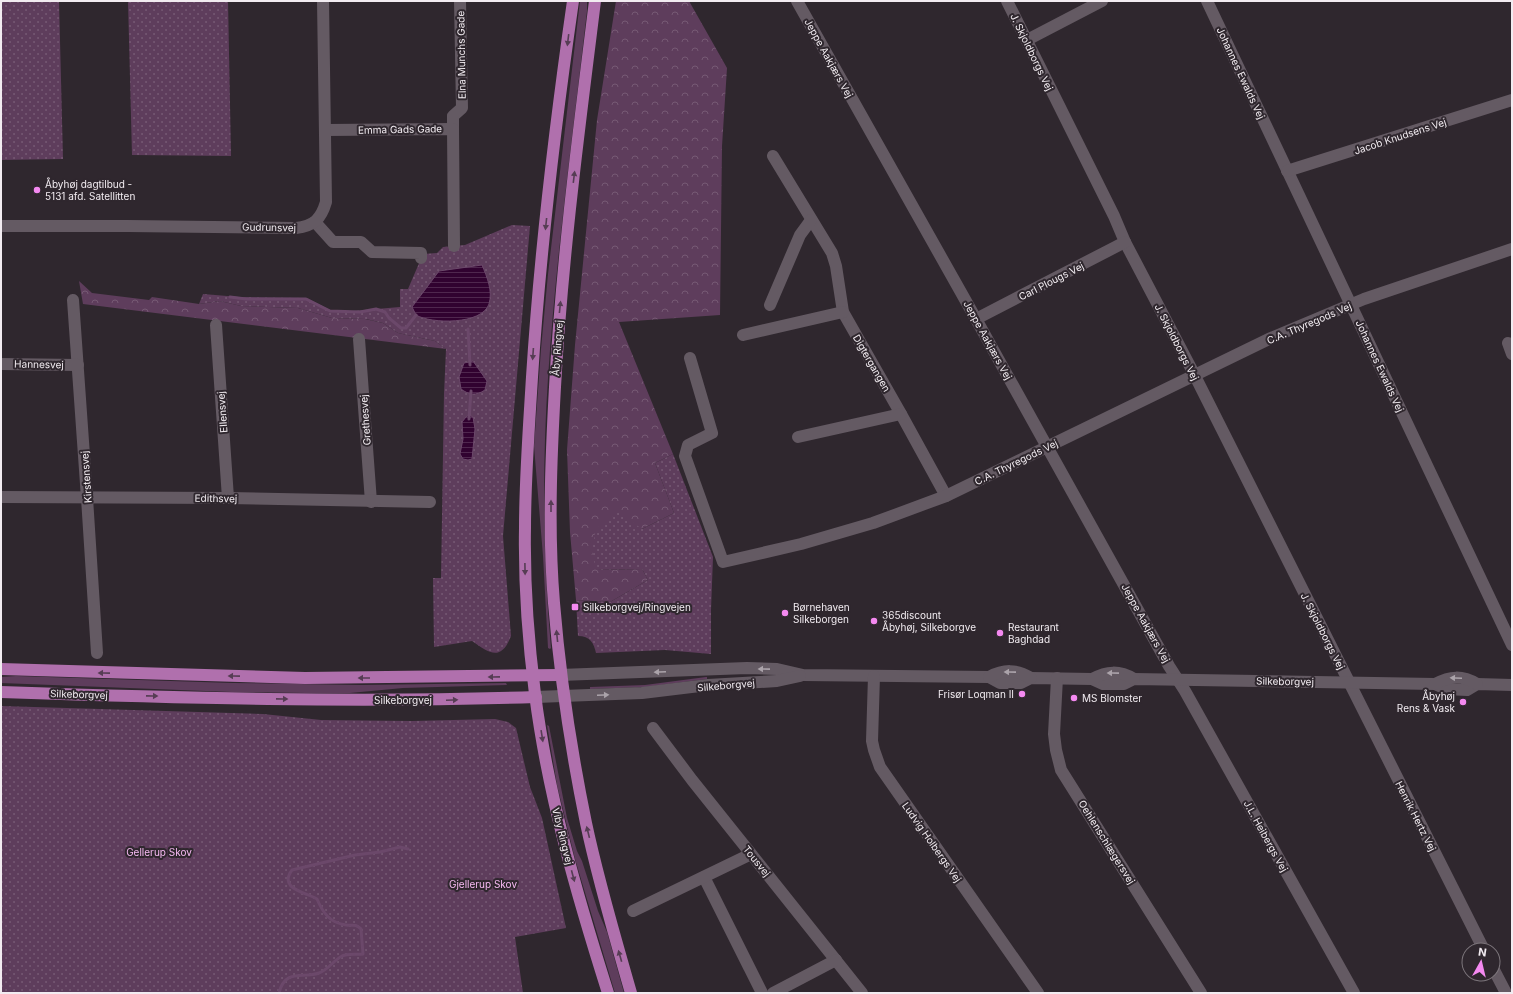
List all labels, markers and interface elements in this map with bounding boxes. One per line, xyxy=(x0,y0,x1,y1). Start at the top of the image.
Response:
street label: Elna Munchs Gade xyxy=(454,11,468,99)
street label: J. Skjoldborgs Vej xyxy=(1008,11,1056,93)
street label: Jeppe Aakjærs Vej xyxy=(802,16,856,100)
street label: Johannes Ewalds Vej xyxy=(1214,25,1268,121)
one-way arrow xyxy=(564,34,571,46)
street label: Jacob Knudsens Vej xyxy=(1352,115,1448,157)
street label: Emma Gads Gade xyxy=(358,122,442,136)
one-way arrow xyxy=(571,171,577,183)
place label: Åbyhøj dagtilbud - 5131 afd. Satellitten xyxy=(45,177,135,202)
marker: Åbyhøj dagtilbud - 5131 afd. Satellitten xyxy=(32,185,42,195)
one-way arrow xyxy=(542,218,549,230)
street label: Gudrunsvej xyxy=(242,221,296,233)
street label: Carl Plougs Vej xyxy=(1016,259,1086,303)
street label: Jeppe Aakjærs Vej xyxy=(961,298,1015,382)
street label: C.A. Thyregods Vej xyxy=(1265,300,1353,346)
one-way arrow xyxy=(557,301,564,313)
street label: J. Skjoldborgs Vej xyxy=(1152,302,1202,382)
street label: Johannes Ewalds Vej xyxy=(1353,318,1407,414)
street label: Åby Ringvej xyxy=(548,320,565,376)
street label: Digtergangen xyxy=(851,332,893,394)
one-way arrow xyxy=(530,348,537,360)
street label: Hannesvej xyxy=(14,358,64,370)
street label: Ellensvej xyxy=(215,391,229,433)
street label: Grethesvej xyxy=(357,394,373,446)
street label: C.A. Thyregods Vej xyxy=(972,437,1060,487)
street label: Kirstensvej xyxy=(78,451,94,503)
street label: Edithsvej xyxy=(195,492,237,504)
one-way arrow xyxy=(548,499,554,512)
one-way arrow xyxy=(522,563,528,576)
street label: Jeppe Aakjærs Vej xyxy=(1119,581,1173,665)
street label: J. Skjoldborgs Vej xyxy=(1298,591,1348,671)
place label: Silkeborgvej/Ringvejen xyxy=(583,601,691,613)
place label: Børnehaven Silkeborgen xyxy=(793,601,850,625)
marker: Silkeborgvej/Ringvejen xyxy=(570,602,580,612)
marker: Børnehaven Silkeborgen xyxy=(780,608,790,618)
place label: 365discount Åbyhøj, Silkeborgve xyxy=(882,609,976,633)
marker: 365discount Åbyhøj, Silkeborgve xyxy=(869,616,879,626)
place label: Restaurant Baghdad xyxy=(1008,621,1060,645)
marker: Restaurant Baghdad xyxy=(995,628,1005,638)
one-way arrow xyxy=(554,630,560,642)
one-way arrow xyxy=(757,666,770,672)
one-way arrow xyxy=(654,668,666,675)
one-way arrow xyxy=(1003,669,1016,675)
one-way arrow xyxy=(97,670,110,676)
one-way arrow xyxy=(1106,670,1119,676)
one-way arrow xyxy=(227,673,240,679)
one-way arrow xyxy=(488,673,500,680)
street label: Silkeborgvej xyxy=(1256,674,1314,688)
one-way arrow xyxy=(357,675,370,681)
one-way arrow xyxy=(1449,675,1462,681)
street label: Silkeborgvej xyxy=(697,677,755,693)
street label: Silkeborgvej xyxy=(50,687,108,701)
place label: Frisør Loqman II xyxy=(938,688,1014,700)
marker: Frisør Loqman II xyxy=(1017,689,1027,699)
place label: Åbyhøj Rens & Vask xyxy=(1397,689,1456,714)
one-way arrow xyxy=(597,692,609,699)
place label: MS Blomster xyxy=(1082,692,1142,704)
one-way arrow xyxy=(146,693,158,700)
marker: MS Blomster xyxy=(1069,693,1079,703)
street label: Silkeborgvej xyxy=(374,694,432,706)
one-way arrow xyxy=(276,696,289,702)
one-way arrow xyxy=(446,697,459,703)
marker: Åbyhøj Rens & Vask xyxy=(1458,697,1468,707)
one-way arrow xyxy=(539,730,545,742)
street label: Henrik Hertz Vej xyxy=(1393,779,1439,853)
street label: Oehlenschlægersvej xyxy=(1076,798,1138,886)
street label: J.L. Heibergs Vej xyxy=(1241,798,1291,874)
street label: Ludvig Holbergs Vej xyxy=(900,800,964,884)
street label: Viby Ringvej xyxy=(550,806,576,866)
one-way arrow xyxy=(585,826,591,838)
street label: Tousvej xyxy=(741,843,773,879)
park label: Gellerup Skov xyxy=(126,846,192,858)
one-way arrow xyxy=(570,871,576,883)
park label: Gjellerup Skov xyxy=(449,878,517,890)
north arrow xyxy=(1461,942,1501,982)
text: N xyxy=(1477,945,1488,960)
one-way arrow xyxy=(617,949,623,961)

